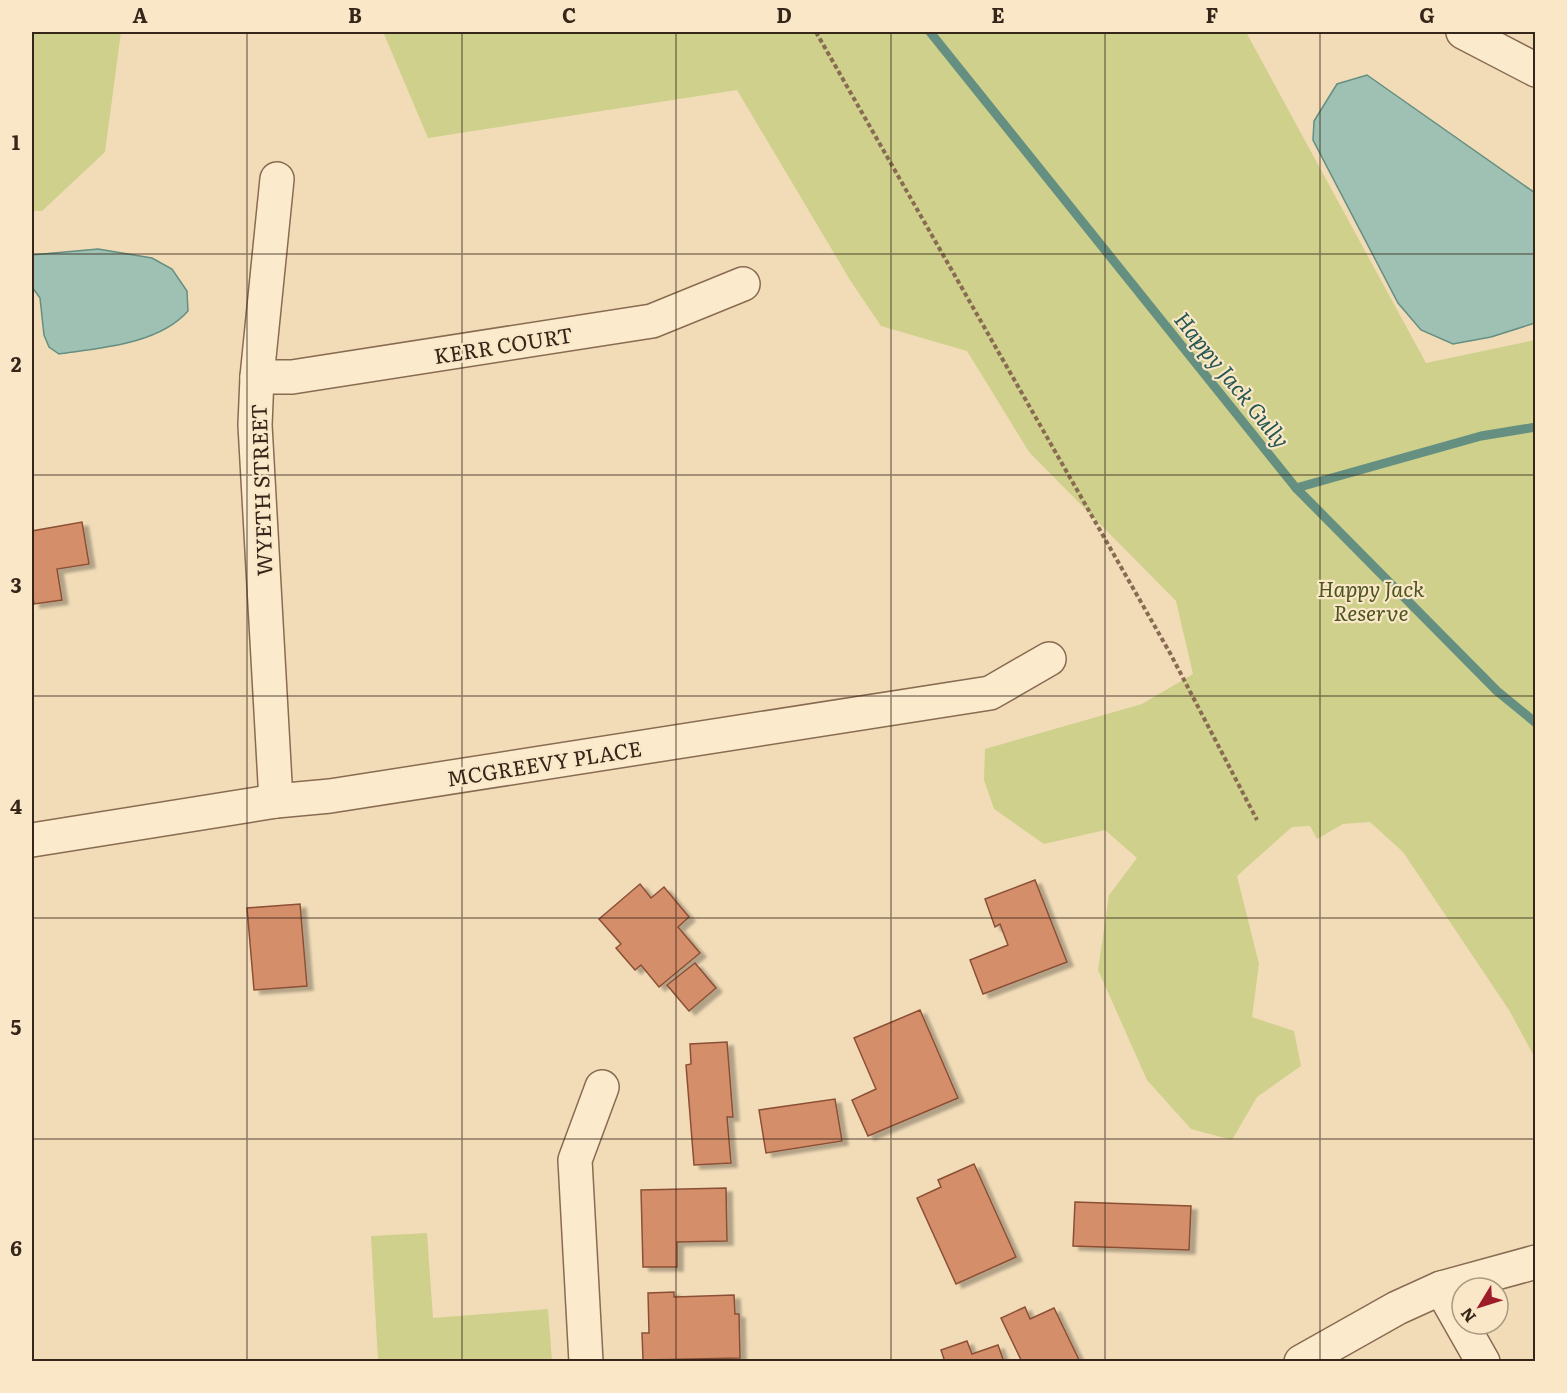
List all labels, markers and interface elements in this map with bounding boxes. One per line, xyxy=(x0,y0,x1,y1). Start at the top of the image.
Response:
text: A xyxy=(132,0,148,29)
text: B xyxy=(348,0,362,29)
text: C xyxy=(562,0,576,29)
text: D xyxy=(776,0,792,29)
text: E xyxy=(991,0,1005,29)
text: F xyxy=(1206,0,1219,29)
text: G xyxy=(1419,0,1435,29)
text: 1 xyxy=(12,126,20,156)
water label: Happy Jack Gully xyxy=(1168,304,1298,454)
street label: KERR COURT xyxy=(431,318,575,370)
text: 2 xyxy=(11,348,22,378)
street label: WYETH STREET xyxy=(241,403,279,577)
text: 3 xyxy=(10,569,22,599)
park label: Happy Jack Reserve xyxy=(1318,572,1425,627)
street label: MCGREEVY PLACE xyxy=(444,731,644,793)
text: 4 xyxy=(10,790,22,820)
text: 5 xyxy=(11,1011,22,1041)
text: 6 xyxy=(10,1232,22,1262)
north arrow xyxy=(1450,1276,1510,1336)
text: N xyxy=(1454,1303,1481,1329)

